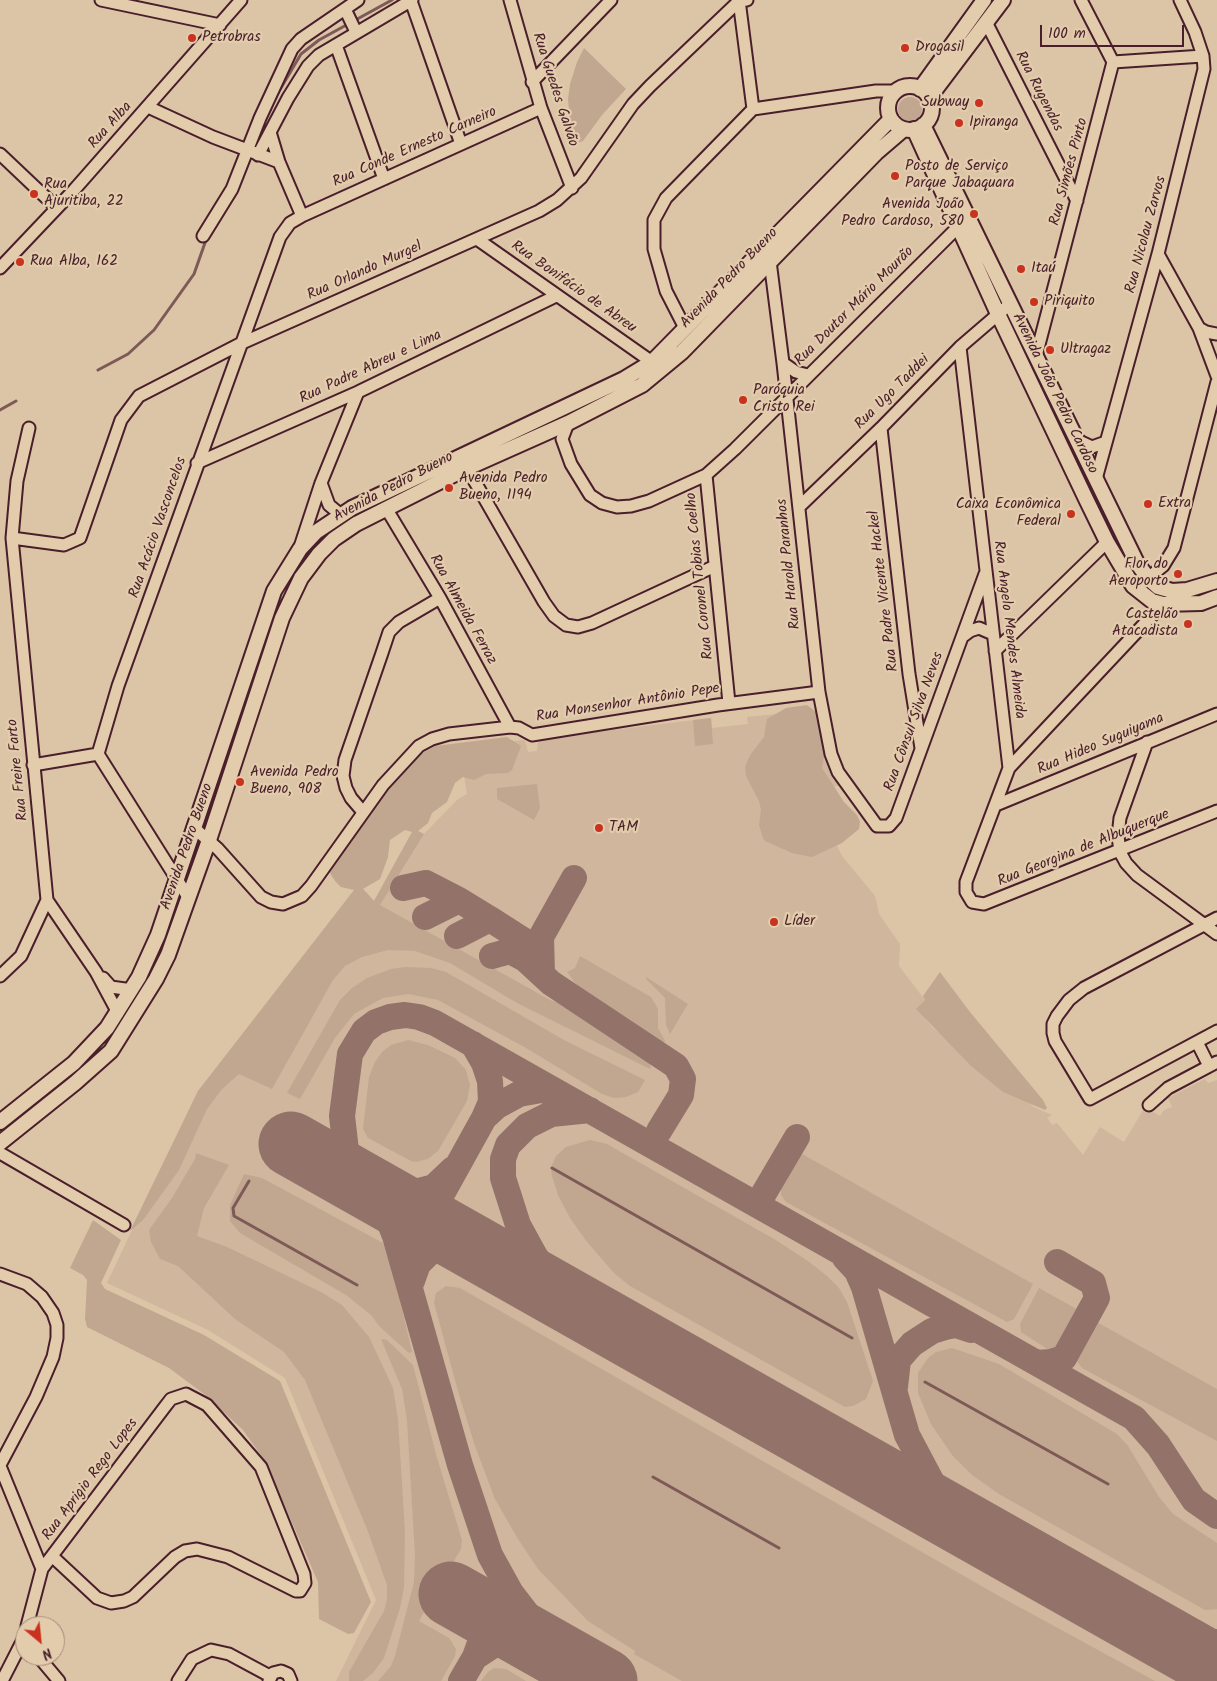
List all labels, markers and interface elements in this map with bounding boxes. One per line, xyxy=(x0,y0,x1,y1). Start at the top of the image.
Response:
scale bar xyxy=(1042,15,1186,47)
text: 100 m xyxy=(1048,22,1086,46)
place label: Petrobras xyxy=(202,29,261,47)
street label: Rua Guedes Galvão xyxy=(527,31,581,149)
marker: Petrobras xyxy=(186,32,198,44)
place label: Drogasil xyxy=(915,39,964,57)
marker: Drogasil xyxy=(899,42,911,54)
street label: Rua Rugendas xyxy=(1010,49,1066,135)
place label: Subway xyxy=(922,94,969,112)
marker: Subway xyxy=(973,97,985,109)
street label: Rua Alba xyxy=(85,99,137,153)
street label: Rua Conde Ernesto Carneiro xyxy=(330,104,500,192)
place label: Ipiranga xyxy=(969,114,1019,132)
street label: Rua Simões Pinto xyxy=(1047,116,1093,228)
marker: Ipiranga xyxy=(953,117,965,129)
place label: Posto de Serviço Parque Jabaquara xyxy=(905,158,1015,193)
marker: Posto de Serviço Parque Jabaquara xyxy=(889,170,901,182)
street label: Rua Nicolau Zarvos xyxy=(1123,174,1171,296)
place label: Rua Ajuritiba, 22 xyxy=(44,176,124,211)
marker: Rua Ajuritiba, 22 xyxy=(28,188,40,200)
place label: Avenida João Pedro Cardoso, 580 xyxy=(841,196,964,231)
marker: Avenida João Pedro Cardoso, 580 xyxy=(968,208,980,220)
street label: Avenida Pedro Bueno xyxy=(677,225,783,333)
street label: Rua Bonifácio de Abreu xyxy=(507,238,639,338)
street label: Rua Orlando Murgel xyxy=(305,239,425,305)
street label: Rua Doutor Mário Mourão xyxy=(792,244,918,370)
place label: Rua Alba, 162 xyxy=(30,253,118,271)
marker: Rua Alba, 162 xyxy=(14,256,26,268)
place label: Itaú xyxy=(1031,260,1056,278)
marker: Itaú xyxy=(1015,263,1027,275)
place label: Piriquito xyxy=(1044,293,1095,311)
marker: Piriquito xyxy=(1028,296,1040,308)
street label: Avenida João Pedro Cardoso xyxy=(1007,311,1101,477)
street label: Rua Padre Abreu e Lima xyxy=(297,327,445,409)
place label: Ultragaz xyxy=(1060,341,1111,359)
marker: Ultragaz xyxy=(1044,344,1056,356)
street label: Rua Ugo Taddei xyxy=(852,352,934,434)
place label: Paróquia Cristo Rei xyxy=(753,382,815,417)
marker: Paróquia Cristo Rei xyxy=(737,394,749,406)
street label: Avenida Pedro Bueno xyxy=(331,449,457,527)
street label: Rua Acácio Vasconcelos xyxy=(126,455,192,601)
place label: Avenida Pedro Bueno, 1194 xyxy=(459,470,547,505)
marker: Avenida Pedro Bueno, 1194 xyxy=(443,482,455,494)
street label: Rua Coronel Tobias Coelho xyxy=(683,492,719,660)
place label: Extra xyxy=(1158,495,1191,513)
place label: Caixa Econômica Federal xyxy=(956,496,1061,531)
street label: Rua Harold Paranhos xyxy=(774,498,806,630)
marker: Extra xyxy=(1142,498,1154,510)
marker: Caixa Econômica Federal xyxy=(1065,508,1077,520)
street label: Rua Padre Vicente Hackel xyxy=(866,509,904,673)
street label: Rua Angelo Mendes Almeida xyxy=(988,540,1028,720)
street label: Rua Almeida Ferraz xyxy=(424,552,500,668)
place label: Flor do Aeroporto xyxy=(1109,556,1168,591)
marker: Flor do Aeroporto xyxy=(1172,568,1184,580)
place label: Castelão Atacadista xyxy=(1112,606,1178,641)
marker: Castelão Atacadista xyxy=(1182,618,1194,630)
street label: Rua Cônsul Silva Neves xyxy=(881,650,949,794)
street label: Rua Monsenhor Antônio Pepe xyxy=(535,681,721,727)
street label: Rua Hideo Suguiyama xyxy=(1035,710,1167,780)
street label: Rua Freire Farto xyxy=(5,718,33,822)
place label: Avenida Pedro Bueno, 908 xyxy=(250,764,338,799)
marker: Avenida Pedro Bueno, 908 xyxy=(234,776,246,788)
street label: Avenida Pedro Bueno xyxy=(158,781,218,913)
street label: Rua Georgina de Albuquerque xyxy=(995,806,1173,892)
place label: TAM xyxy=(609,819,638,837)
marker: TAM xyxy=(593,822,605,834)
place label: Líder xyxy=(784,913,815,931)
marker: Líder xyxy=(768,916,780,928)
street label: Rua Aprigio Rego Lopes xyxy=(39,1415,143,1545)
north arrow xyxy=(15,1616,65,1666)
text: N xyxy=(38,1642,56,1665)

